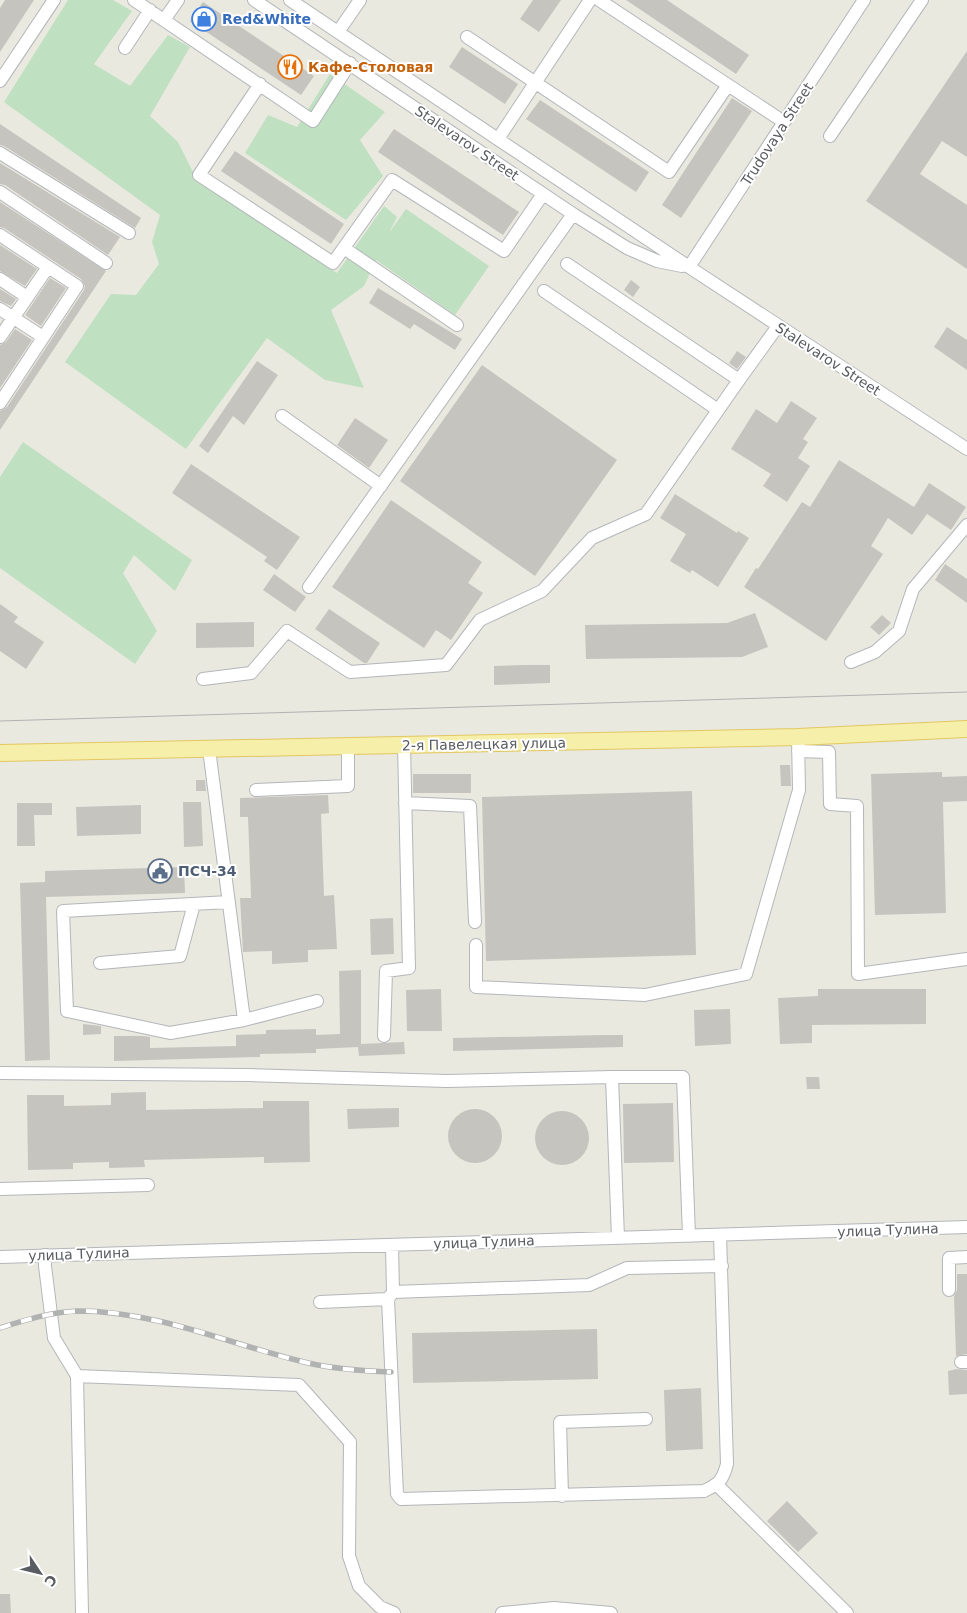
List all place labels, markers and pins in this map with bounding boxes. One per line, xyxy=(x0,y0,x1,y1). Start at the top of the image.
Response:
shop icon: Red&White xyxy=(191,6,217,32)
place label: Red&White xyxy=(222,11,311,27)
restaurant icon: Кафе-Столовая xyxy=(277,54,303,80)
place label: Кафе-Столовая xyxy=(308,59,433,75)
public building icon: ПСЧ-34 xyxy=(147,858,173,884)
place label: ПСЧ-34 xyxy=(178,863,237,879)

